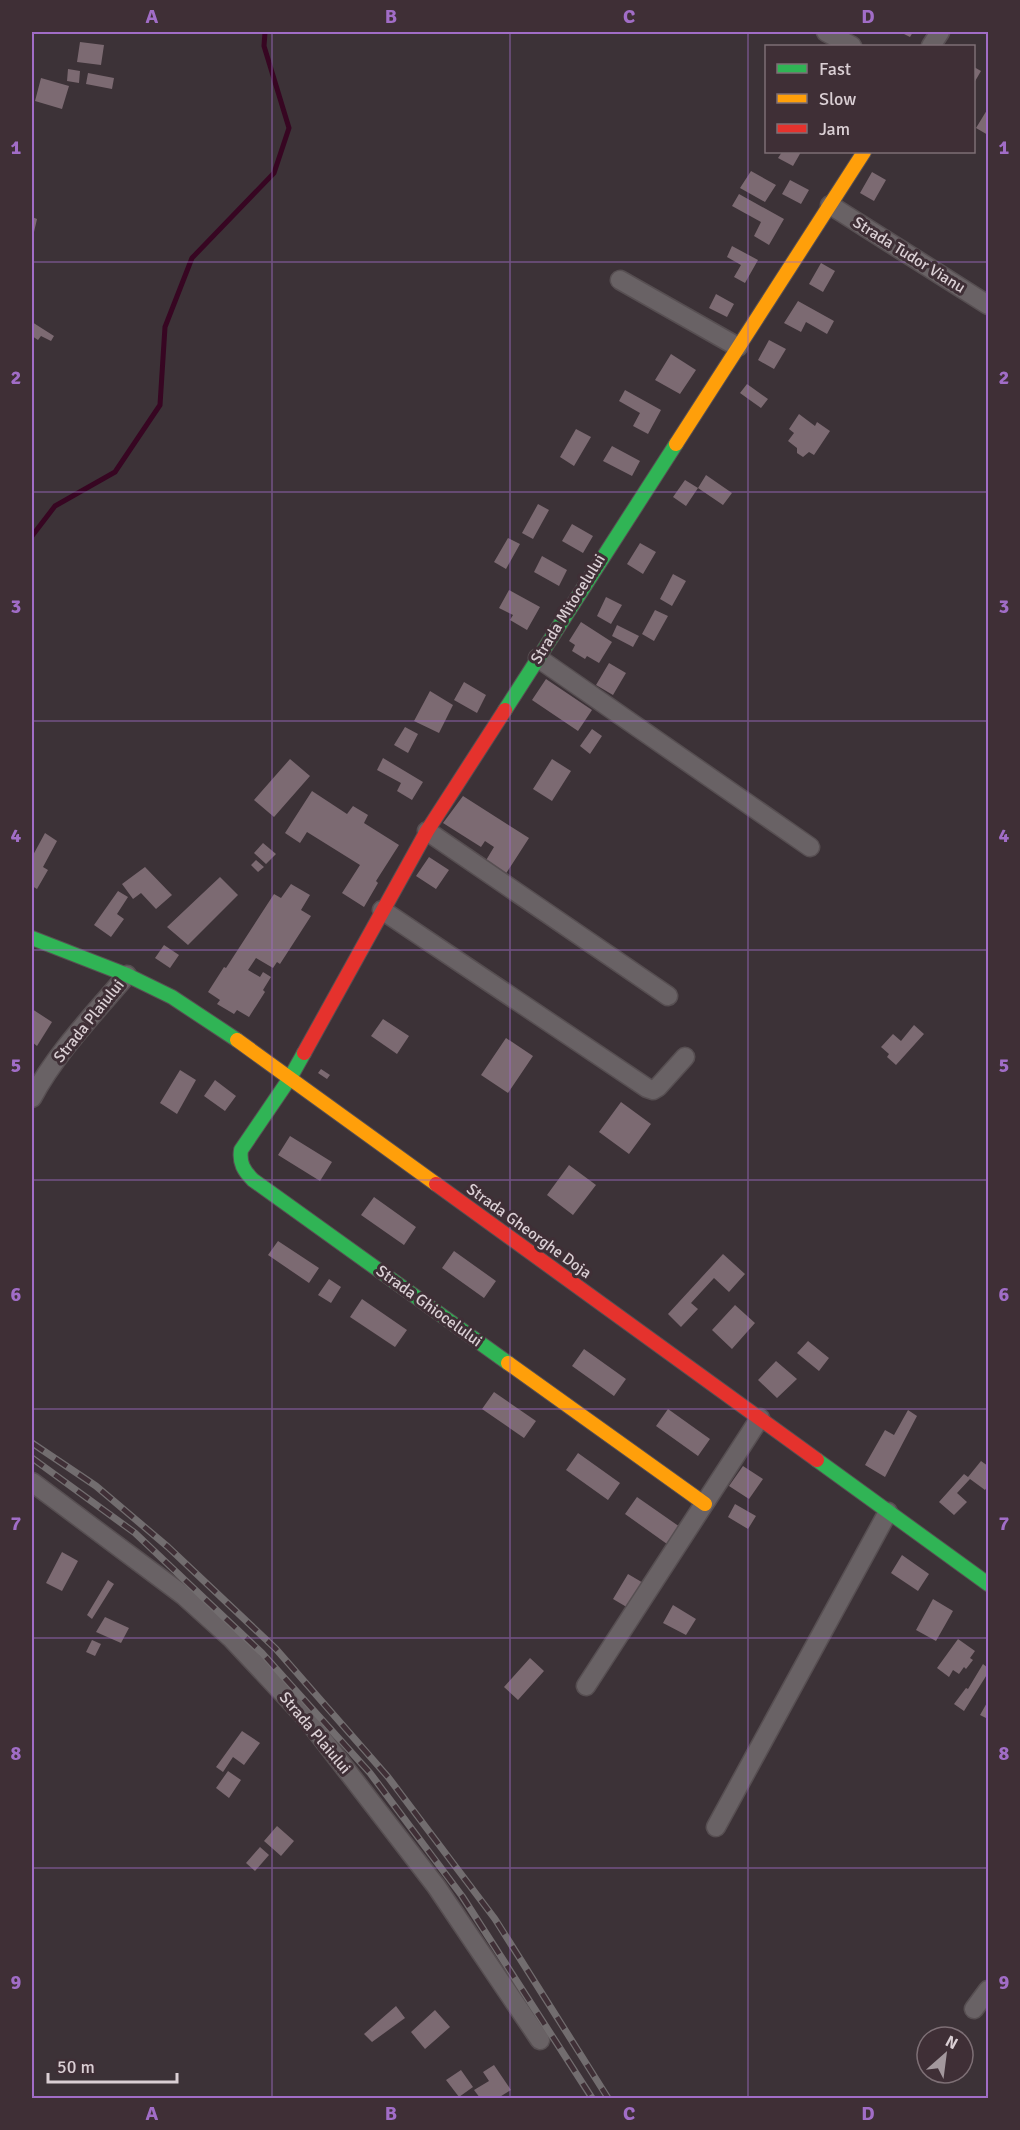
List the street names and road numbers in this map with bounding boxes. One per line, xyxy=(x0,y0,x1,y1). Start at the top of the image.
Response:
street label: Strada Tudor Vianu xyxy=(849,212,969,298)
street label: Strada Mitocelului xyxy=(526,550,610,668)
street label: Strada Plaiului xyxy=(49,975,129,1067)
street label: Strada Gheorghe Doja xyxy=(463,1179,595,1283)
street label: Strada Ghiocelului xyxy=(372,1261,486,1351)
street label: Strada Plaiului xyxy=(275,1688,355,1778)

